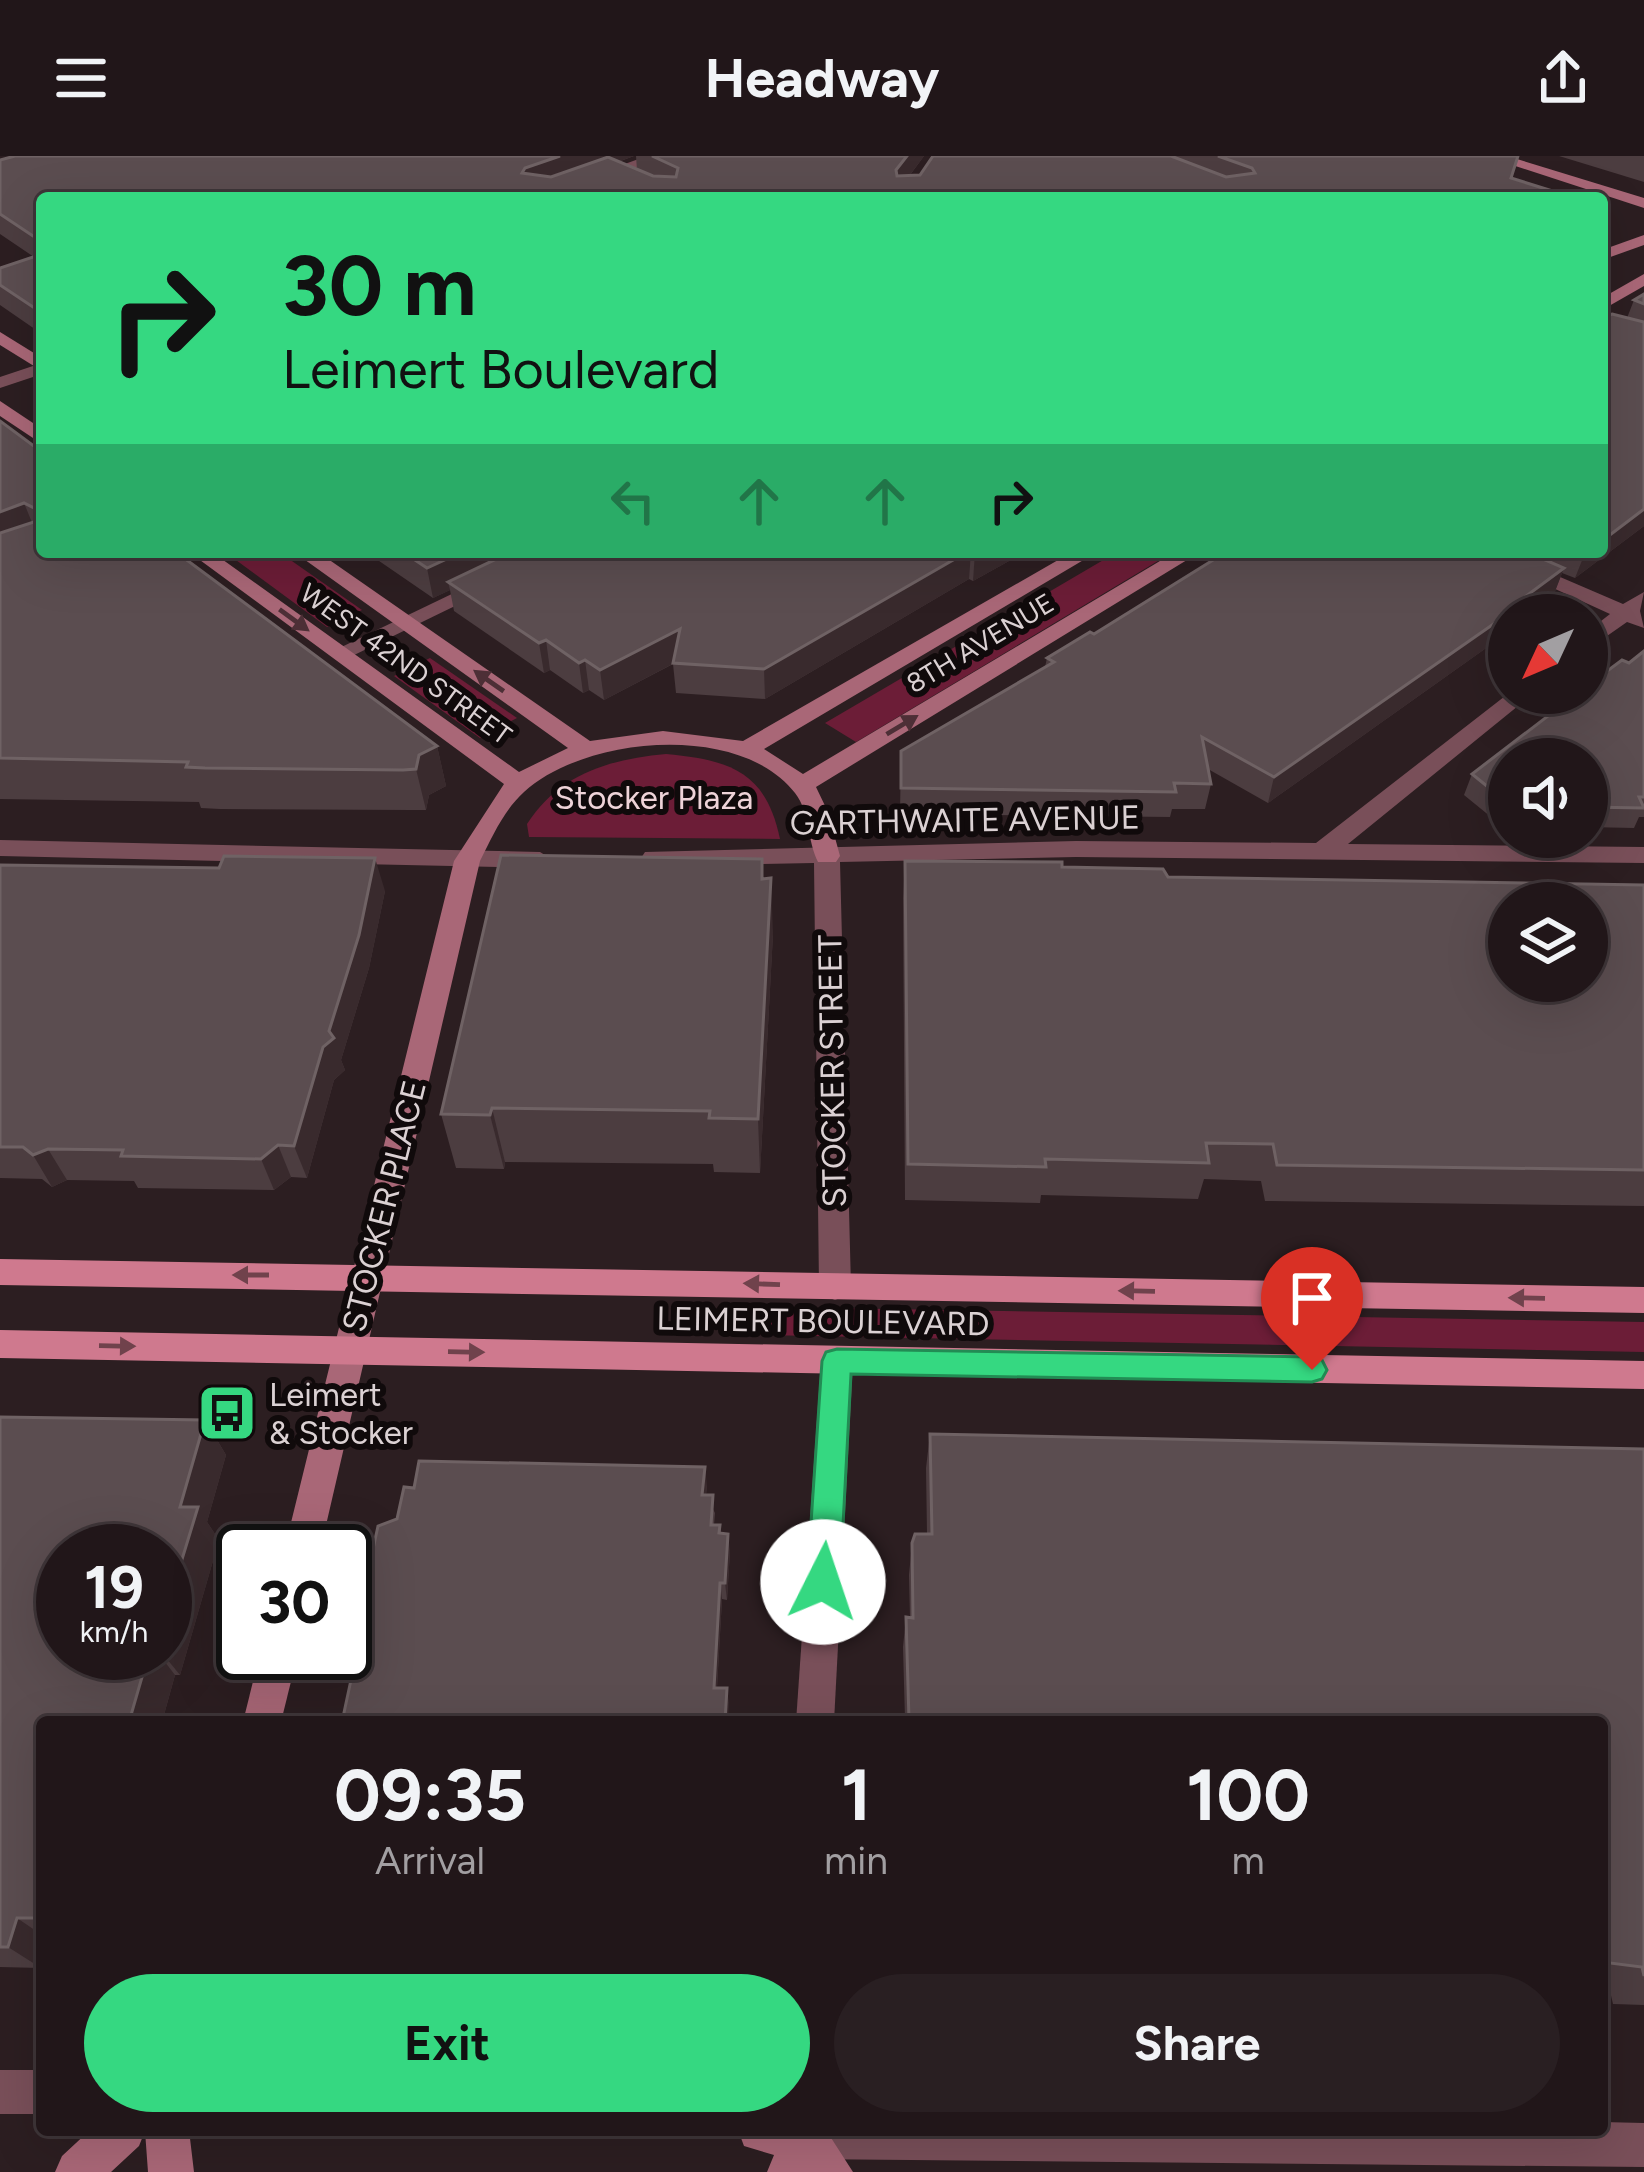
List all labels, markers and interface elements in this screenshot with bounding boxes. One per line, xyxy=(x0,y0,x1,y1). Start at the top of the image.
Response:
icon: menu xyxy=(48,45,114,111)
icon: share xyxy=(1530,45,1596,111)
text: Headway xyxy=(705,46,939,111)
text: 30 m xyxy=(282,235,476,336)
icon: right xyxy=(84,240,240,396)
text: Leimert Boulevard xyxy=(282,337,720,402)
icon: left xyxy=(600,468,666,534)
icon: ahead xyxy=(726,468,792,534)
icon: ahead xyxy=(852,468,918,534)
icon: right xyxy=(978,468,1044,534)
street label: WEST 42ND STREET xyxy=(294,576,518,752)
street label: 8TH AVENUE xyxy=(900,586,1060,700)
north arrow xyxy=(1488,594,1608,714)
map controls xyxy=(1488,594,1608,1002)
one-way arrow xyxy=(278,608,310,631)
one-way arrow xyxy=(472,670,505,693)
one-way arrow xyxy=(885,715,919,736)
button: sound xyxy=(1488,738,1608,858)
park label: Stocker Plaza xyxy=(555,778,753,817)
street label: GARTHWAITE AVENUE xyxy=(790,797,1140,843)
button: layers xyxy=(1488,882,1608,1002)
street label: STOCKER STREET xyxy=(810,934,854,1208)
street label: STOCKER PLACE xyxy=(334,1076,434,1336)
pin xyxy=(1261,1247,1363,1370)
one-way arrow xyxy=(231,1265,269,1285)
icon: arrive xyxy=(1279,1265,1345,1331)
one-way arrow xyxy=(742,1275,780,1294)
one-way arrow xyxy=(1117,1282,1155,1301)
one-way arrow xyxy=(1507,1288,1545,1307)
street label: LEIMERT BOULEVARD xyxy=(656,1299,990,1343)
one-way arrow xyxy=(99,1336,137,1355)
one-way arrow xyxy=(448,1343,486,1362)
place label: Leimert & Stocker xyxy=(269,1375,413,1452)
bus stop icon: Leimert & Stocker xyxy=(196,1382,258,1444)
position arrow xyxy=(760,1519,886,1645)
speed limit sign: 30 xyxy=(216,1524,372,1680)
text: 19 xyxy=(84,1551,144,1623)
text: km/h xyxy=(80,1613,148,1650)
text: 09:35 xyxy=(334,1752,526,1838)
text: 1 xyxy=(841,1752,871,1838)
text: 100 xyxy=(1186,1752,1310,1838)
text: Arrival xyxy=(375,1837,485,1884)
text: min xyxy=(824,1837,888,1884)
text: m xyxy=(1231,1837,1265,1884)
button: Exit xyxy=(84,1974,810,2112)
button: Share xyxy=(834,1974,1560,2112)

